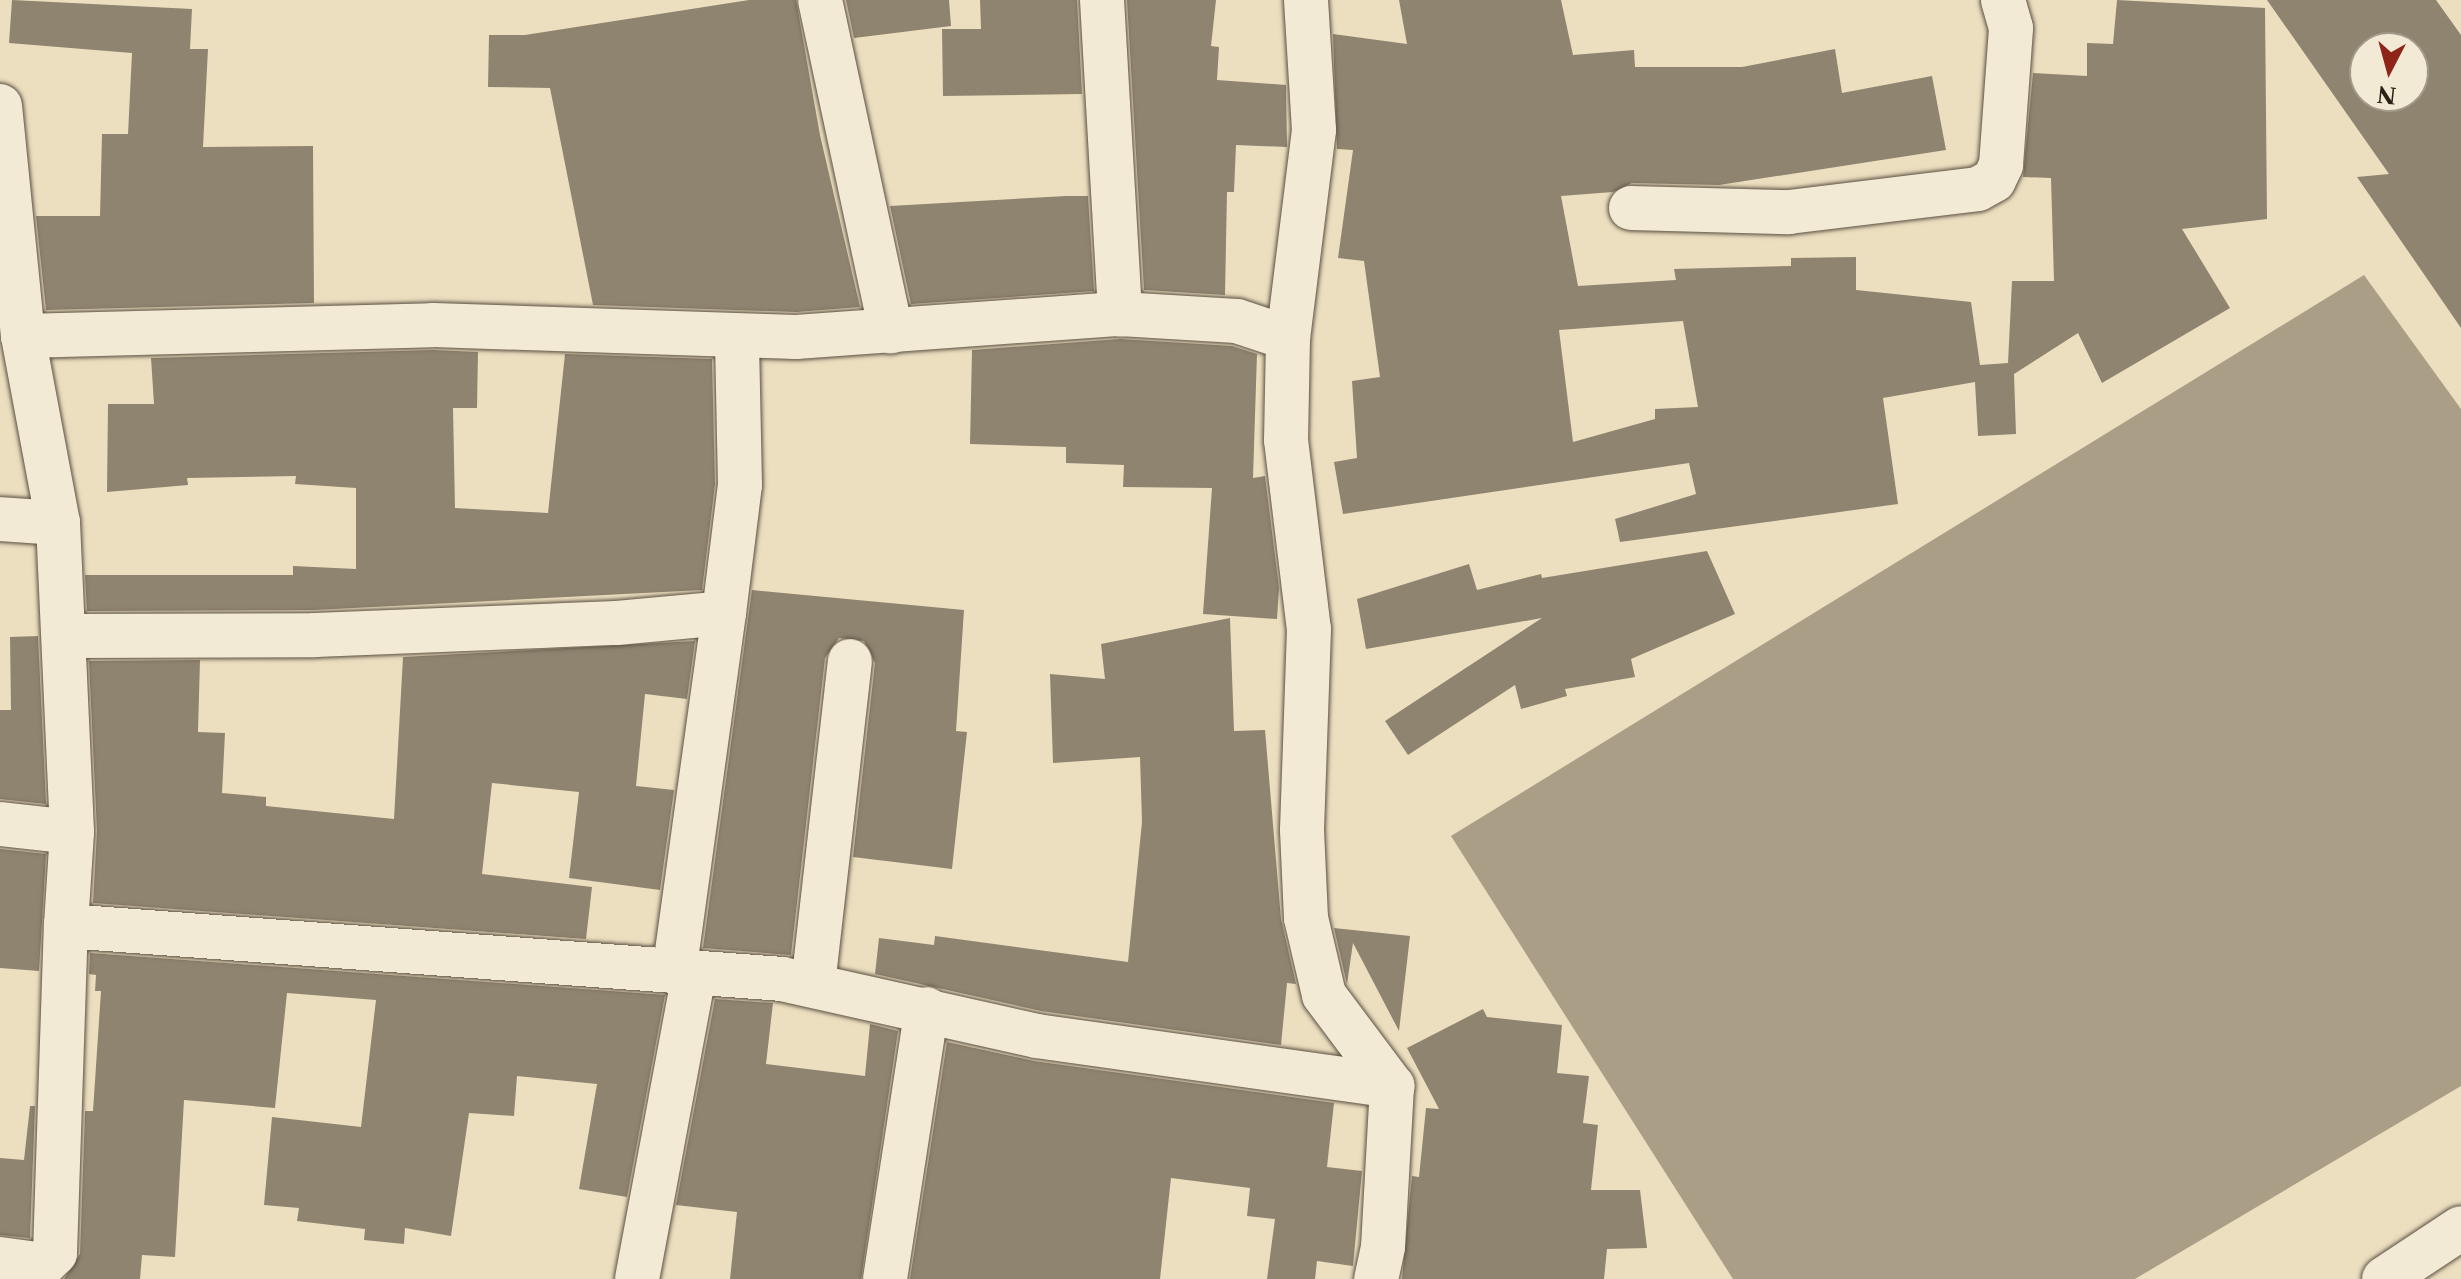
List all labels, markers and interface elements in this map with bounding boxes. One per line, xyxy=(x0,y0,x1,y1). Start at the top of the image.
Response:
north arrow xyxy=(2349,32,2429,112)
text: N xyxy=(2376,80,2398,109)

